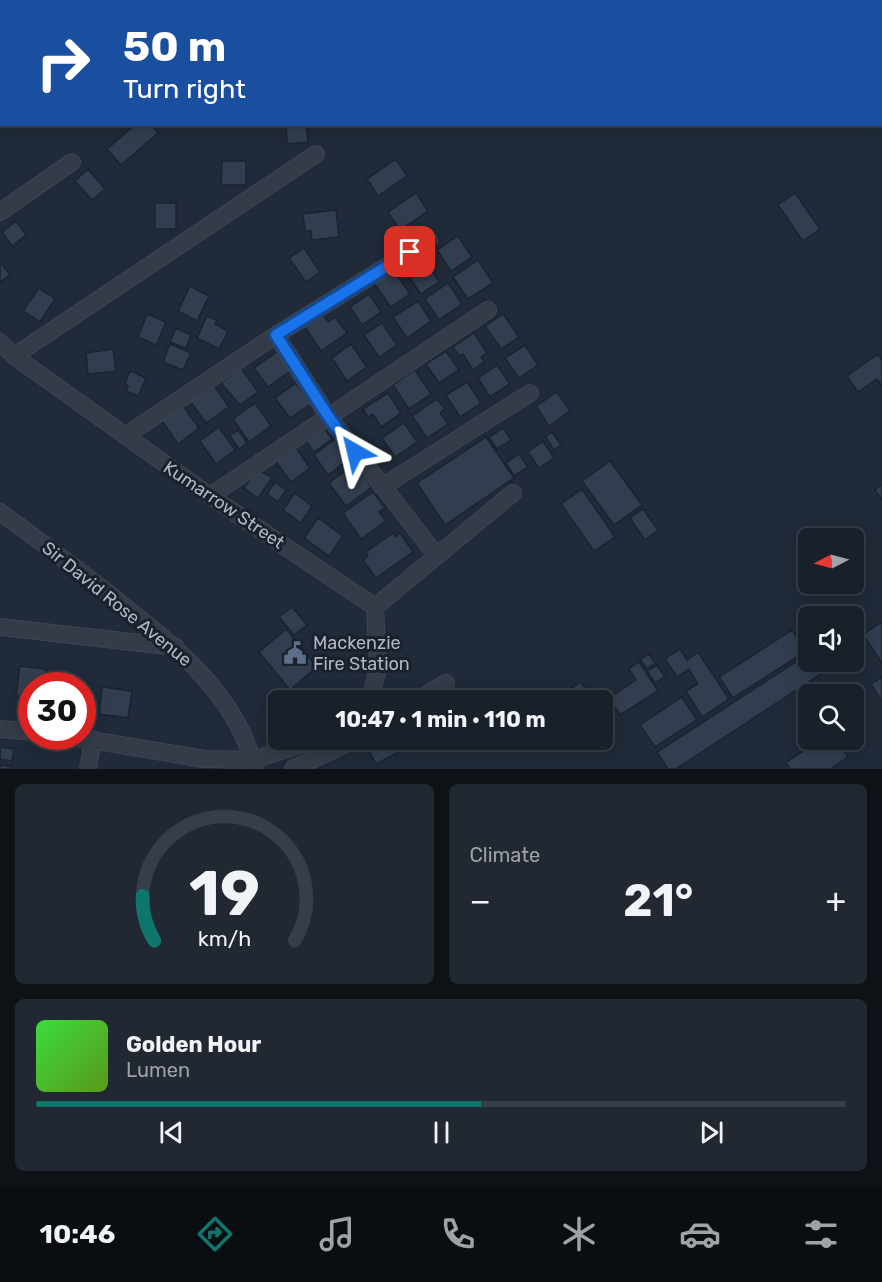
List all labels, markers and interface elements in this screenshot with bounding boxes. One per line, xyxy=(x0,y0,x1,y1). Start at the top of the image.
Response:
text: 50 m xyxy=(123,22,226,72)
icon: right xyxy=(24,24,102,102)
text: Turn right xyxy=(123,73,246,105)
pin xyxy=(384,226,435,277)
icon: arrive xyxy=(393,235,426,268)
position arrow xyxy=(323,420,387,484)
street label: Kumarrow Street xyxy=(159,456,289,554)
north arrow xyxy=(798,528,864,594)
map controls xyxy=(798,528,864,750)
street label: Sir David Rose Avenue xyxy=(38,537,196,671)
button: sound xyxy=(798,606,864,672)
place label: Mackenzie Fire Station xyxy=(313,632,410,675)
public building icon: Mackenzie Fire Station xyxy=(282,640,308,666)
speed limit sign: 30 xyxy=(18,672,96,750)
button: search xyxy=(798,684,864,750)
text: 10:47 · 1 min · 110 m xyxy=(335,706,546,733)
text: Climate xyxy=(470,843,540,867)
text: 19 xyxy=(189,857,260,931)
text: 21° xyxy=(623,874,693,927)
text: − xyxy=(470,881,491,920)
text: + xyxy=(825,881,846,920)
text: km/h xyxy=(197,926,251,951)
text: Golden Hour xyxy=(126,1031,261,1058)
text: Lumen xyxy=(126,1058,190,1082)
icon: previous xyxy=(155,1116,188,1149)
icon: pause xyxy=(425,1116,458,1149)
icon: next xyxy=(695,1116,728,1149)
icon: directions xyxy=(194,1213,236,1255)
icon: music xyxy=(316,1213,358,1255)
icon: phone xyxy=(437,1213,479,1255)
icon: climate xyxy=(558,1213,600,1255)
icon: car xyxy=(679,1213,721,1255)
icon: filters xyxy=(800,1213,842,1255)
text: 10:46 xyxy=(40,1218,115,1250)

